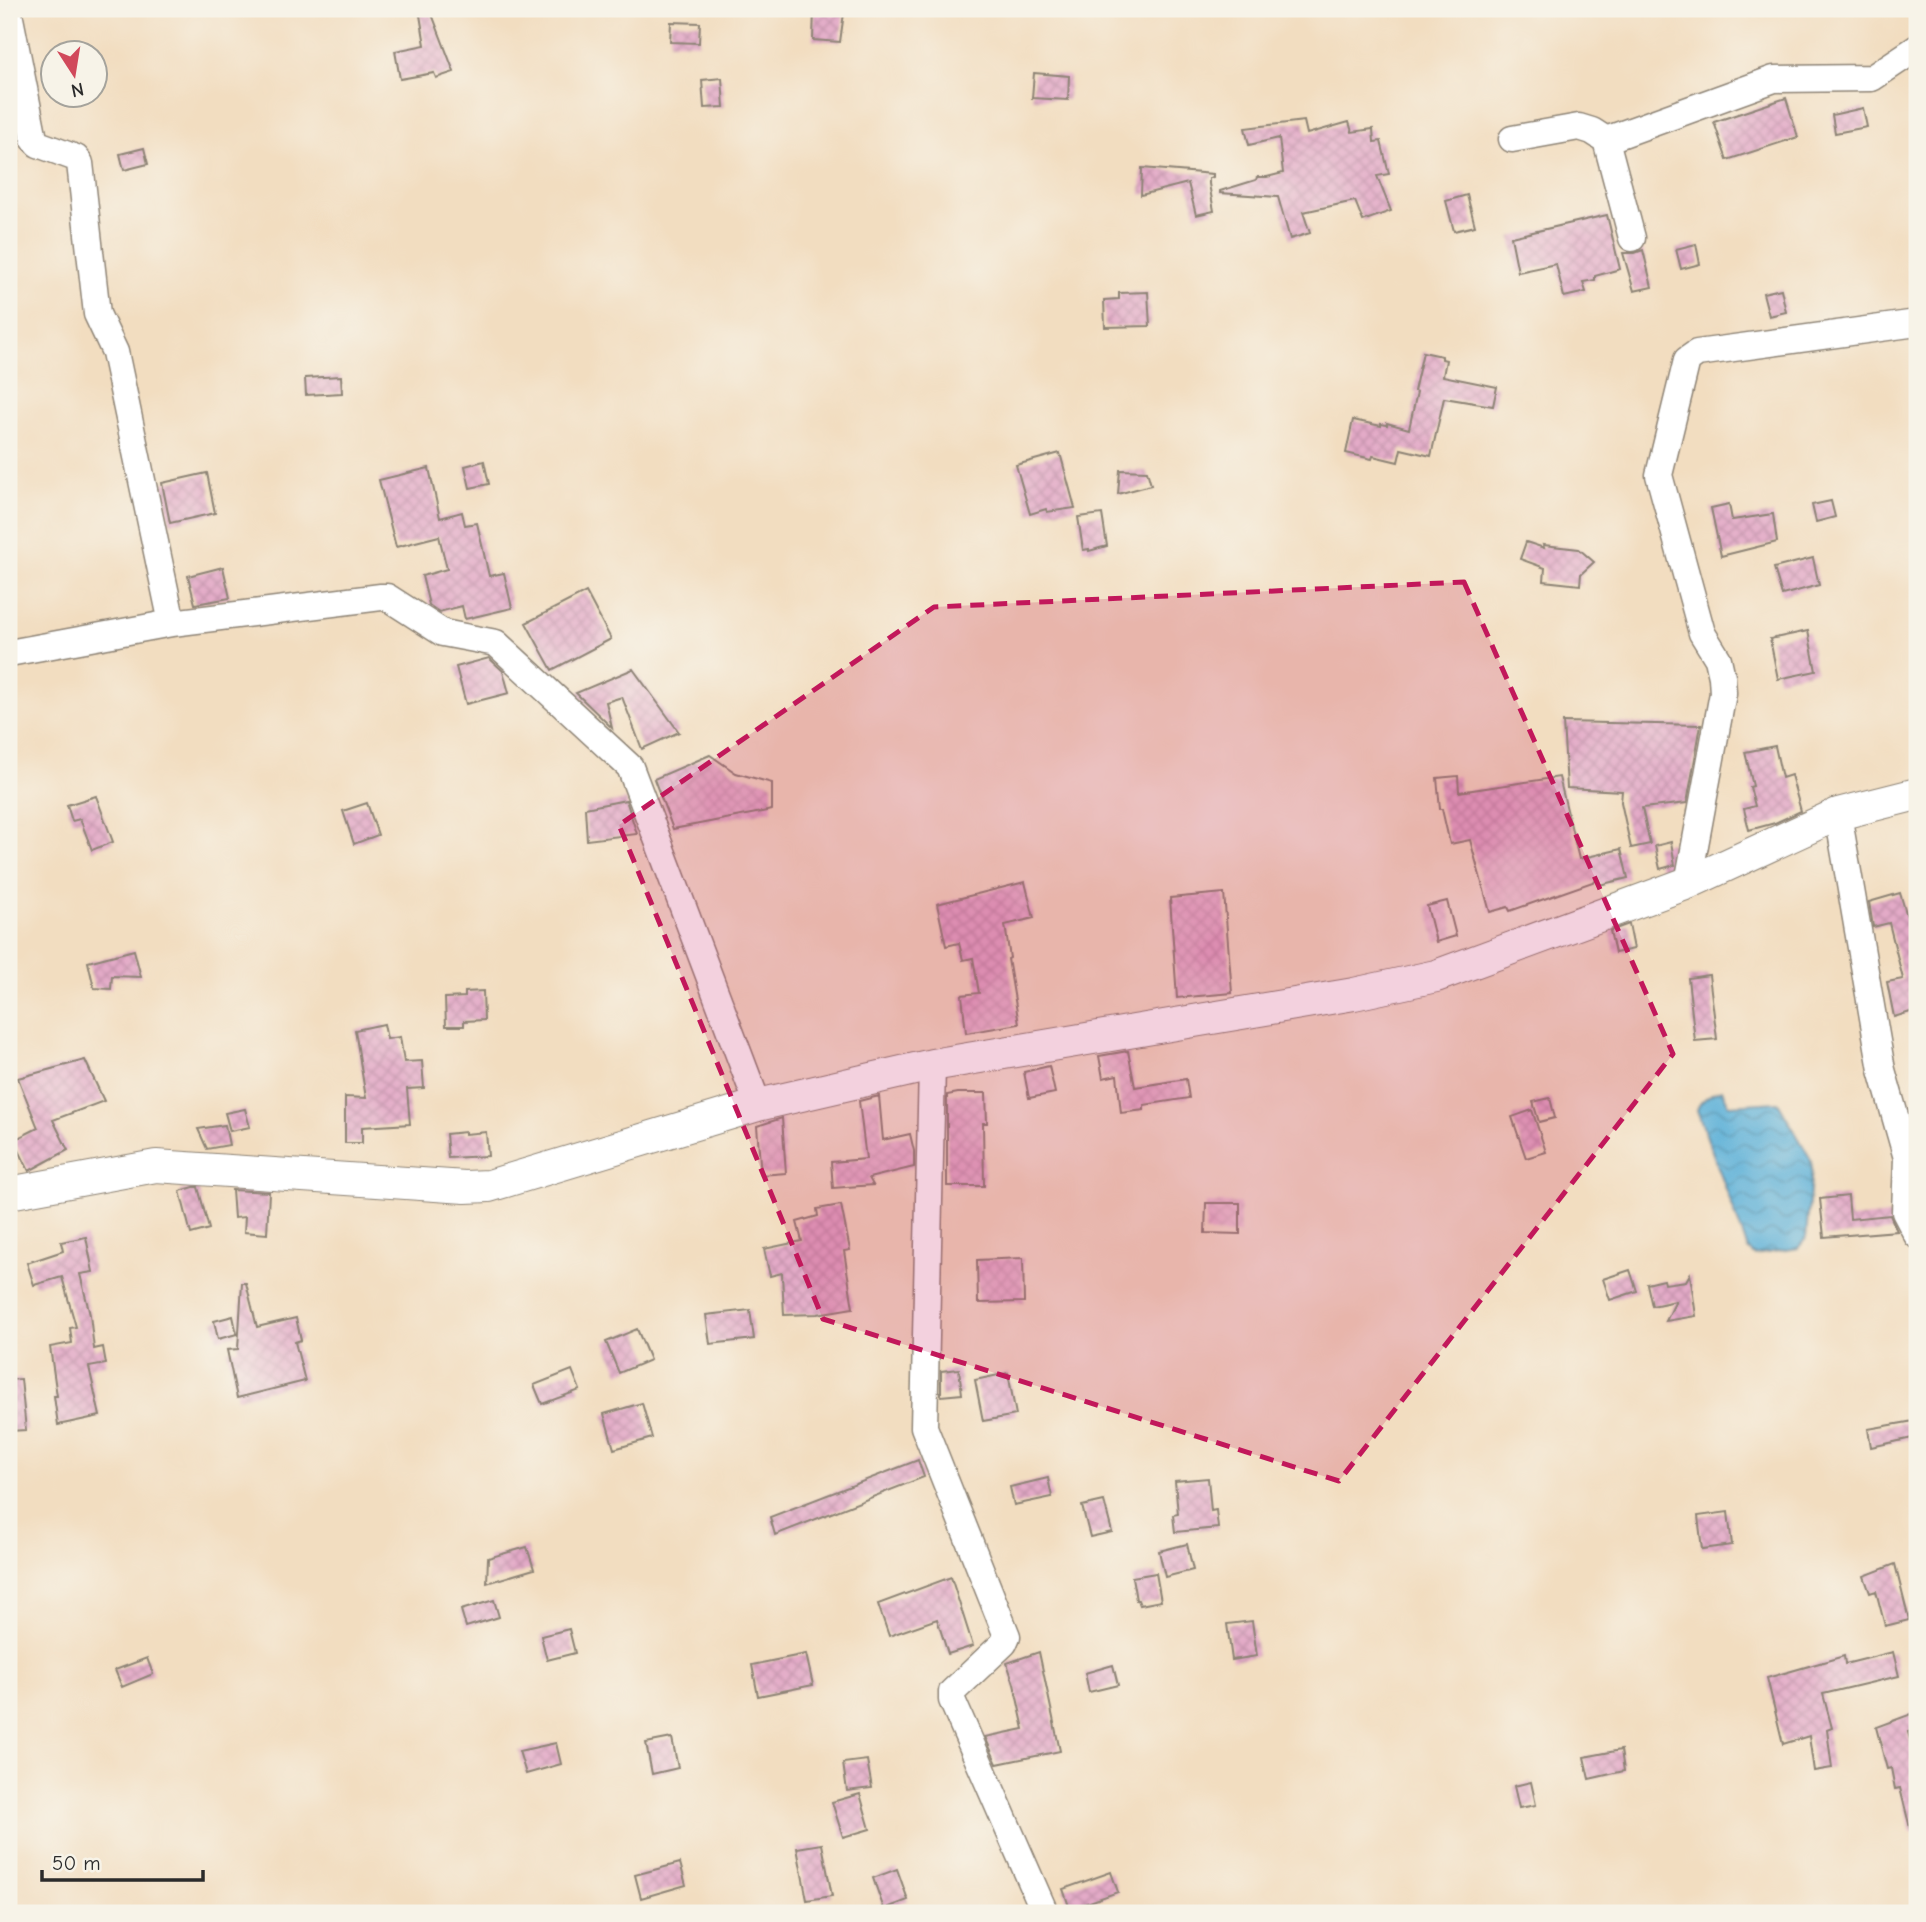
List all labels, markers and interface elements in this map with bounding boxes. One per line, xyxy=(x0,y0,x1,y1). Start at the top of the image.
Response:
north arrow xyxy=(38,38,108,108)
text: N xyxy=(69,78,86,102)
scale bar xyxy=(42,1838,203,1882)
text: 50 m xyxy=(52,1851,101,1875)

